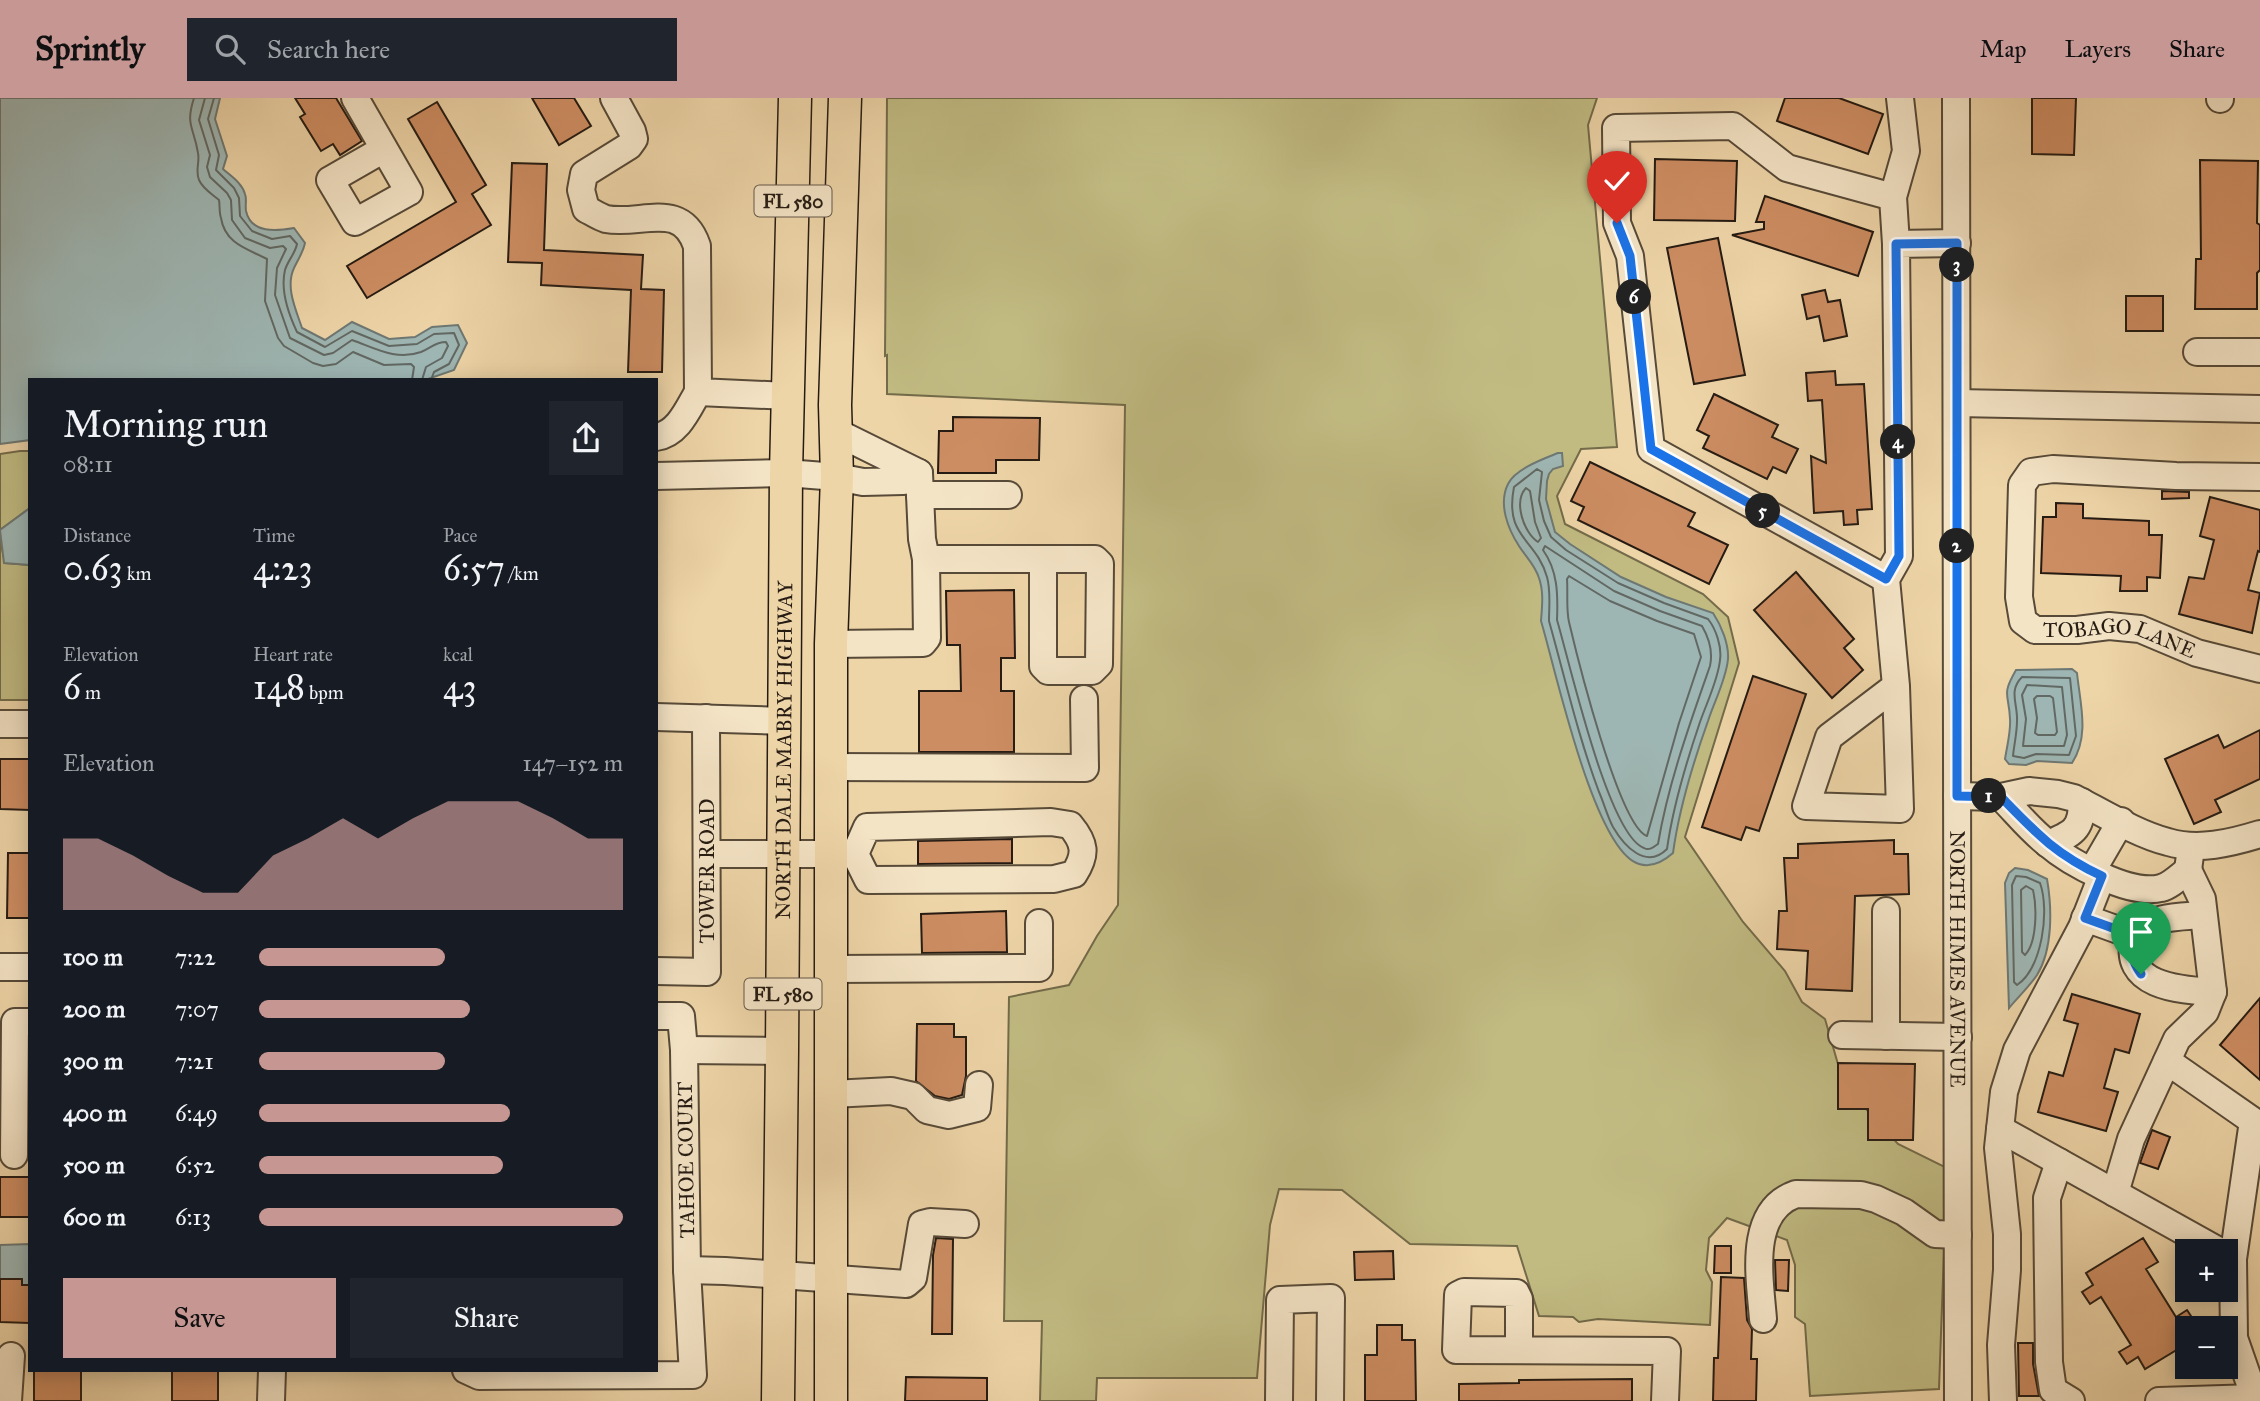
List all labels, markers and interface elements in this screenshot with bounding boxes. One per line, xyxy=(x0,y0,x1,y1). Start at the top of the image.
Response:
search box xyxy=(187,18,677,81)
text: Sprintly xyxy=(35,29,145,69)
icon: search xyxy=(211,30,249,68)
text: Search here xyxy=(267,33,390,65)
text: Map xyxy=(1980,34,2027,64)
text: Layers xyxy=(2065,34,2131,64)
text: Share xyxy=(2169,34,2225,64)
pin xyxy=(1587,151,1647,223)
icon: check xyxy=(1598,162,1636,200)
road number: FL 580 xyxy=(754,186,832,216)
pin: 3 xyxy=(1940,248,1974,282)
text: 3 xyxy=(1953,253,1960,276)
pin: 6 xyxy=(1616,280,1652,314)
text: 6 xyxy=(1629,285,1638,308)
text: Morning run xyxy=(63,401,268,447)
button: share xyxy=(549,401,623,475)
pin: 4 xyxy=(1881,424,1916,460)
text: 4 xyxy=(1892,430,1903,453)
text: 08:11 xyxy=(63,450,113,478)
pin: 5 xyxy=(1746,494,1780,528)
text: 5 xyxy=(1758,499,1767,522)
text: Distance xyxy=(63,524,131,547)
text: Time xyxy=(253,524,295,547)
text: Pace xyxy=(443,524,477,547)
pin: 2 xyxy=(1940,528,1974,564)
text: 2 xyxy=(1952,534,1961,557)
text: 0.63 xyxy=(63,547,123,590)
text: 4:23 xyxy=(253,547,313,590)
text: 6:57 xyxy=(443,547,505,590)
text: km xyxy=(123,562,151,585)
text: /km xyxy=(505,562,539,585)
street label: NORTH DALE MABRY HIGHWAY xyxy=(770,580,798,919)
street label: TOBAGO LANE xyxy=(2043,612,2200,664)
text: Elevation xyxy=(63,643,138,666)
text: Heart rate xyxy=(253,643,333,666)
text: kcal xyxy=(443,643,473,666)
text: 6 xyxy=(63,666,81,709)
text: 148 xyxy=(253,666,305,709)
text: 43 xyxy=(443,666,477,709)
text: m xyxy=(81,681,101,704)
text: bpm xyxy=(305,681,344,704)
text: Elevation xyxy=(63,749,154,777)
text: 147–152 m xyxy=(523,749,623,777)
pin: 1 xyxy=(1972,778,2007,814)
text: 1 xyxy=(1985,784,1992,807)
street label: TOWER ROAD xyxy=(694,798,720,944)
street label: NORTH HIMES AVENUE xyxy=(1944,830,1971,1088)
pin xyxy=(2111,902,2171,974)
icon: arrive xyxy=(2122,913,2160,951)
text: 100 m xyxy=(63,943,123,971)
text: 7:22 xyxy=(175,943,216,971)
road number: FL 580 xyxy=(744,978,822,1010)
text: 200 m xyxy=(63,995,125,1023)
text: 7:07 xyxy=(175,995,219,1023)
text: 300 m xyxy=(63,1047,123,1075)
text: 7:21 xyxy=(175,1047,214,1075)
street label: TAHOE COURT xyxy=(672,1081,700,1239)
text: 400 m xyxy=(63,1099,127,1127)
text: 6:49 xyxy=(175,1099,218,1127)
text: 500 m xyxy=(63,1151,125,1179)
text: 6:52 xyxy=(175,1151,215,1179)
text: 600 m xyxy=(63,1203,126,1231)
text: 6:13 xyxy=(175,1203,211,1231)
map controls xyxy=(2175,1239,2238,1379)
button: + xyxy=(2175,1239,2238,1302)
button: Save xyxy=(63,1278,336,1358)
button: Share xyxy=(350,1278,623,1358)
button: − xyxy=(2175,1316,2238,1379)

